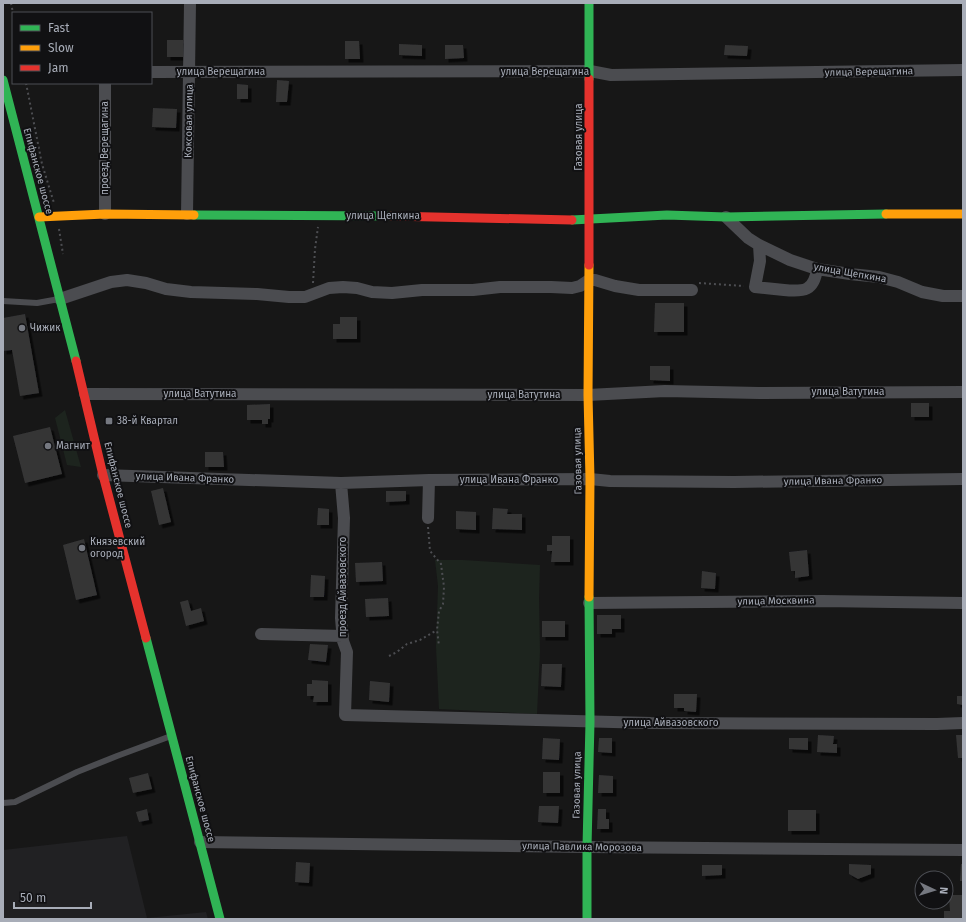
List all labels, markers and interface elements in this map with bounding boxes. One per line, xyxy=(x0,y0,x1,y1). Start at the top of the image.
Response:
legend xyxy=(12,12,152,84)
text: Fast xyxy=(48,21,70,35)
text: Slow xyxy=(48,41,74,55)
text: Jam xyxy=(48,61,68,75)
street label: улица Верещагина xyxy=(825,65,913,79)
street label: улица Верещагина xyxy=(177,66,265,78)
street label: улица Верещагина xyxy=(501,66,589,78)
street label: Коксовая улица xyxy=(182,84,196,158)
street label: проезд Верещагина xyxy=(99,101,111,195)
street label: Газовая улица xyxy=(573,103,585,171)
street label: Епифанское шоссе xyxy=(21,127,55,215)
street label: улица Щепкина xyxy=(346,210,420,222)
street label: улица Щепкина xyxy=(813,261,887,285)
place label: Чижик xyxy=(30,322,61,334)
marker: Чижик xyxy=(17,323,27,333)
street label: улица Ватутина xyxy=(811,386,885,398)
street label: улица Ватутина xyxy=(163,388,237,400)
street label: улица Ватутина xyxy=(487,389,561,401)
place label: 38-й Квартал xyxy=(117,415,178,427)
marker: 38-й Квартал xyxy=(104,416,114,426)
street label: Газовая улица xyxy=(571,427,585,495)
place label: Магнит xyxy=(56,440,90,452)
street label: Епифанское шоссе xyxy=(101,440,135,530)
marker: Магнит xyxy=(43,441,53,451)
street label: улица Ивана Франко xyxy=(135,470,235,486)
street label: улица Ивана Франко xyxy=(460,474,558,486)
street label: улица Ивана Франко xyxy=(784,474,883,488)
place label: Князевский огород xyxy=(90,536,145,560)
street label: проезд Айвазовского xyxy=(337,536,349,637)
marker: Князевский огород xyxy=(77,543,87,553)
street label: улица Москвина xyxy=(737,594,815,608)
street label: улица Айвазовского xyxy=(623,717,719,729)
street label: Газовая улица xyxy=(570,751,584,819)
street label: Епифанское шоссе xyxy=(183,755,217,843)
street label: улица Павлика Морозова xyxy=(522,840,642,854)
north arrow xyxy=(914,870,954,910)
scale bar xyxy=(14,884,91,910)
text: N xyxy=(937,887,950,895)
text: 50 m xyxy=(20,891,46,905)

